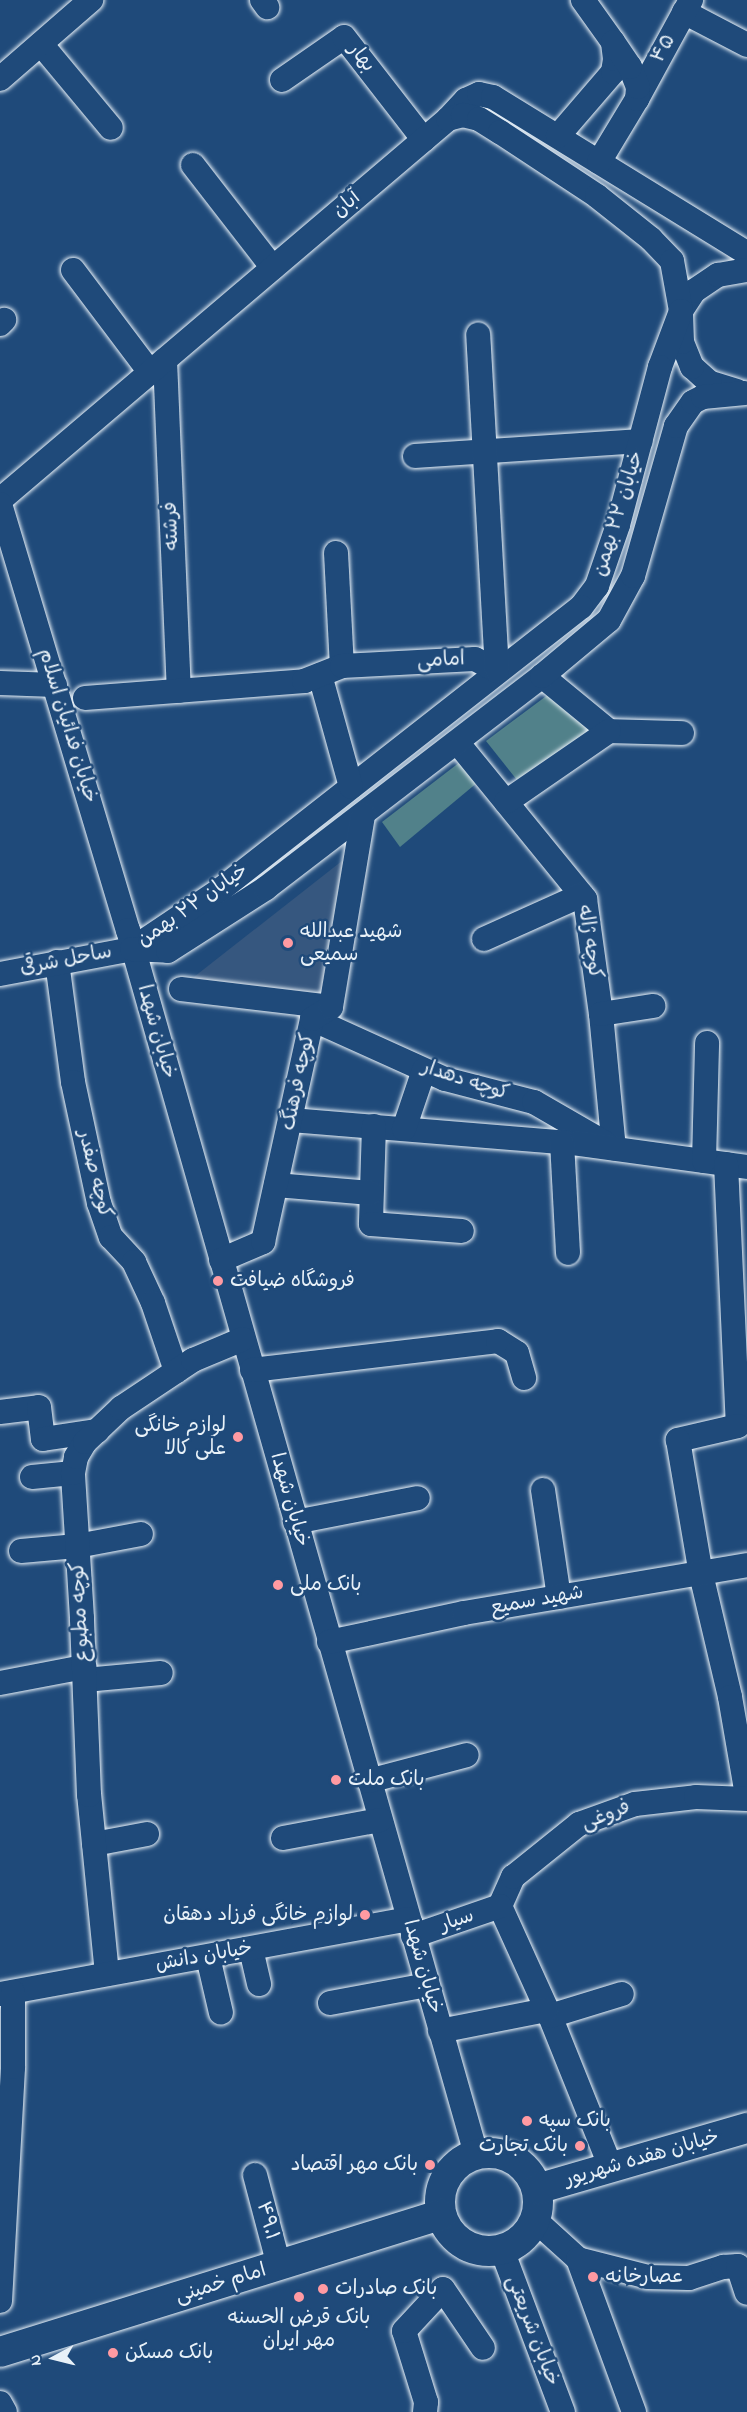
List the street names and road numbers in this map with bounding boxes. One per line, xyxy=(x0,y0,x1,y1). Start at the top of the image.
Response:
street label: ۴۵ xyxy=(647,31,681,67)
street label: بهار xyxy=(342,39,380,77)
street label: آبان xyxy=(328,186,366,224)
street label: خیابان ۲۲ بهمن xyxy=(589,449,649,579)
street label: فرشته xyxy=(159,501,185,551)
street label: خیابان فدائیان اسلام xyxy=(32,646,102,806)
street label: امامی xyxy=(416,648,466,674)
street label: خیابان ۲۲ بهمن xyxy=(133,859,253,953)
street label: کوچه ژاله xyxy=(571,903,607,981)
street label: ساحل شرقی xyxy=(18,940,114,982)
street label: خیابان شهدا xyxy=(131,982,181,1082)
street label: کوچه فرهنگ xyxy=(277,1031,321,1133)
street label: کوچه دهدار xyxy=(418,1056,512,1106)
street label: کوچه صفدر xyxy=(71,1127,117,1221)
street label: خیابان شهدا xyxy=(264,1450,314,1550)
street label: کوچه مطبوع xyxy=(66,1561,96,1663)
street label: شهید سمیع xyxy=(489,1581,585,1621)
street label: فروغی xyxy=(578,1796,634,1836)
street label: سیار xyxy=(437,1904,477,1938)
street label: خیابان شهدا xyxy=(397,1917,447,2017)
street label: خیابان دانش xyxy=(154,1937,254,1977)
street label: خیابان هفده شهریور xyxy=(562,2125,722,2193)
street label: ۴۹.۱ xyxy=(250,2199,284,2243)
street label: امام خمینی xyxy=(173,2259,269,2309)
street label: خیابان شریعتی xyxy=(500,2273,564,2389)

